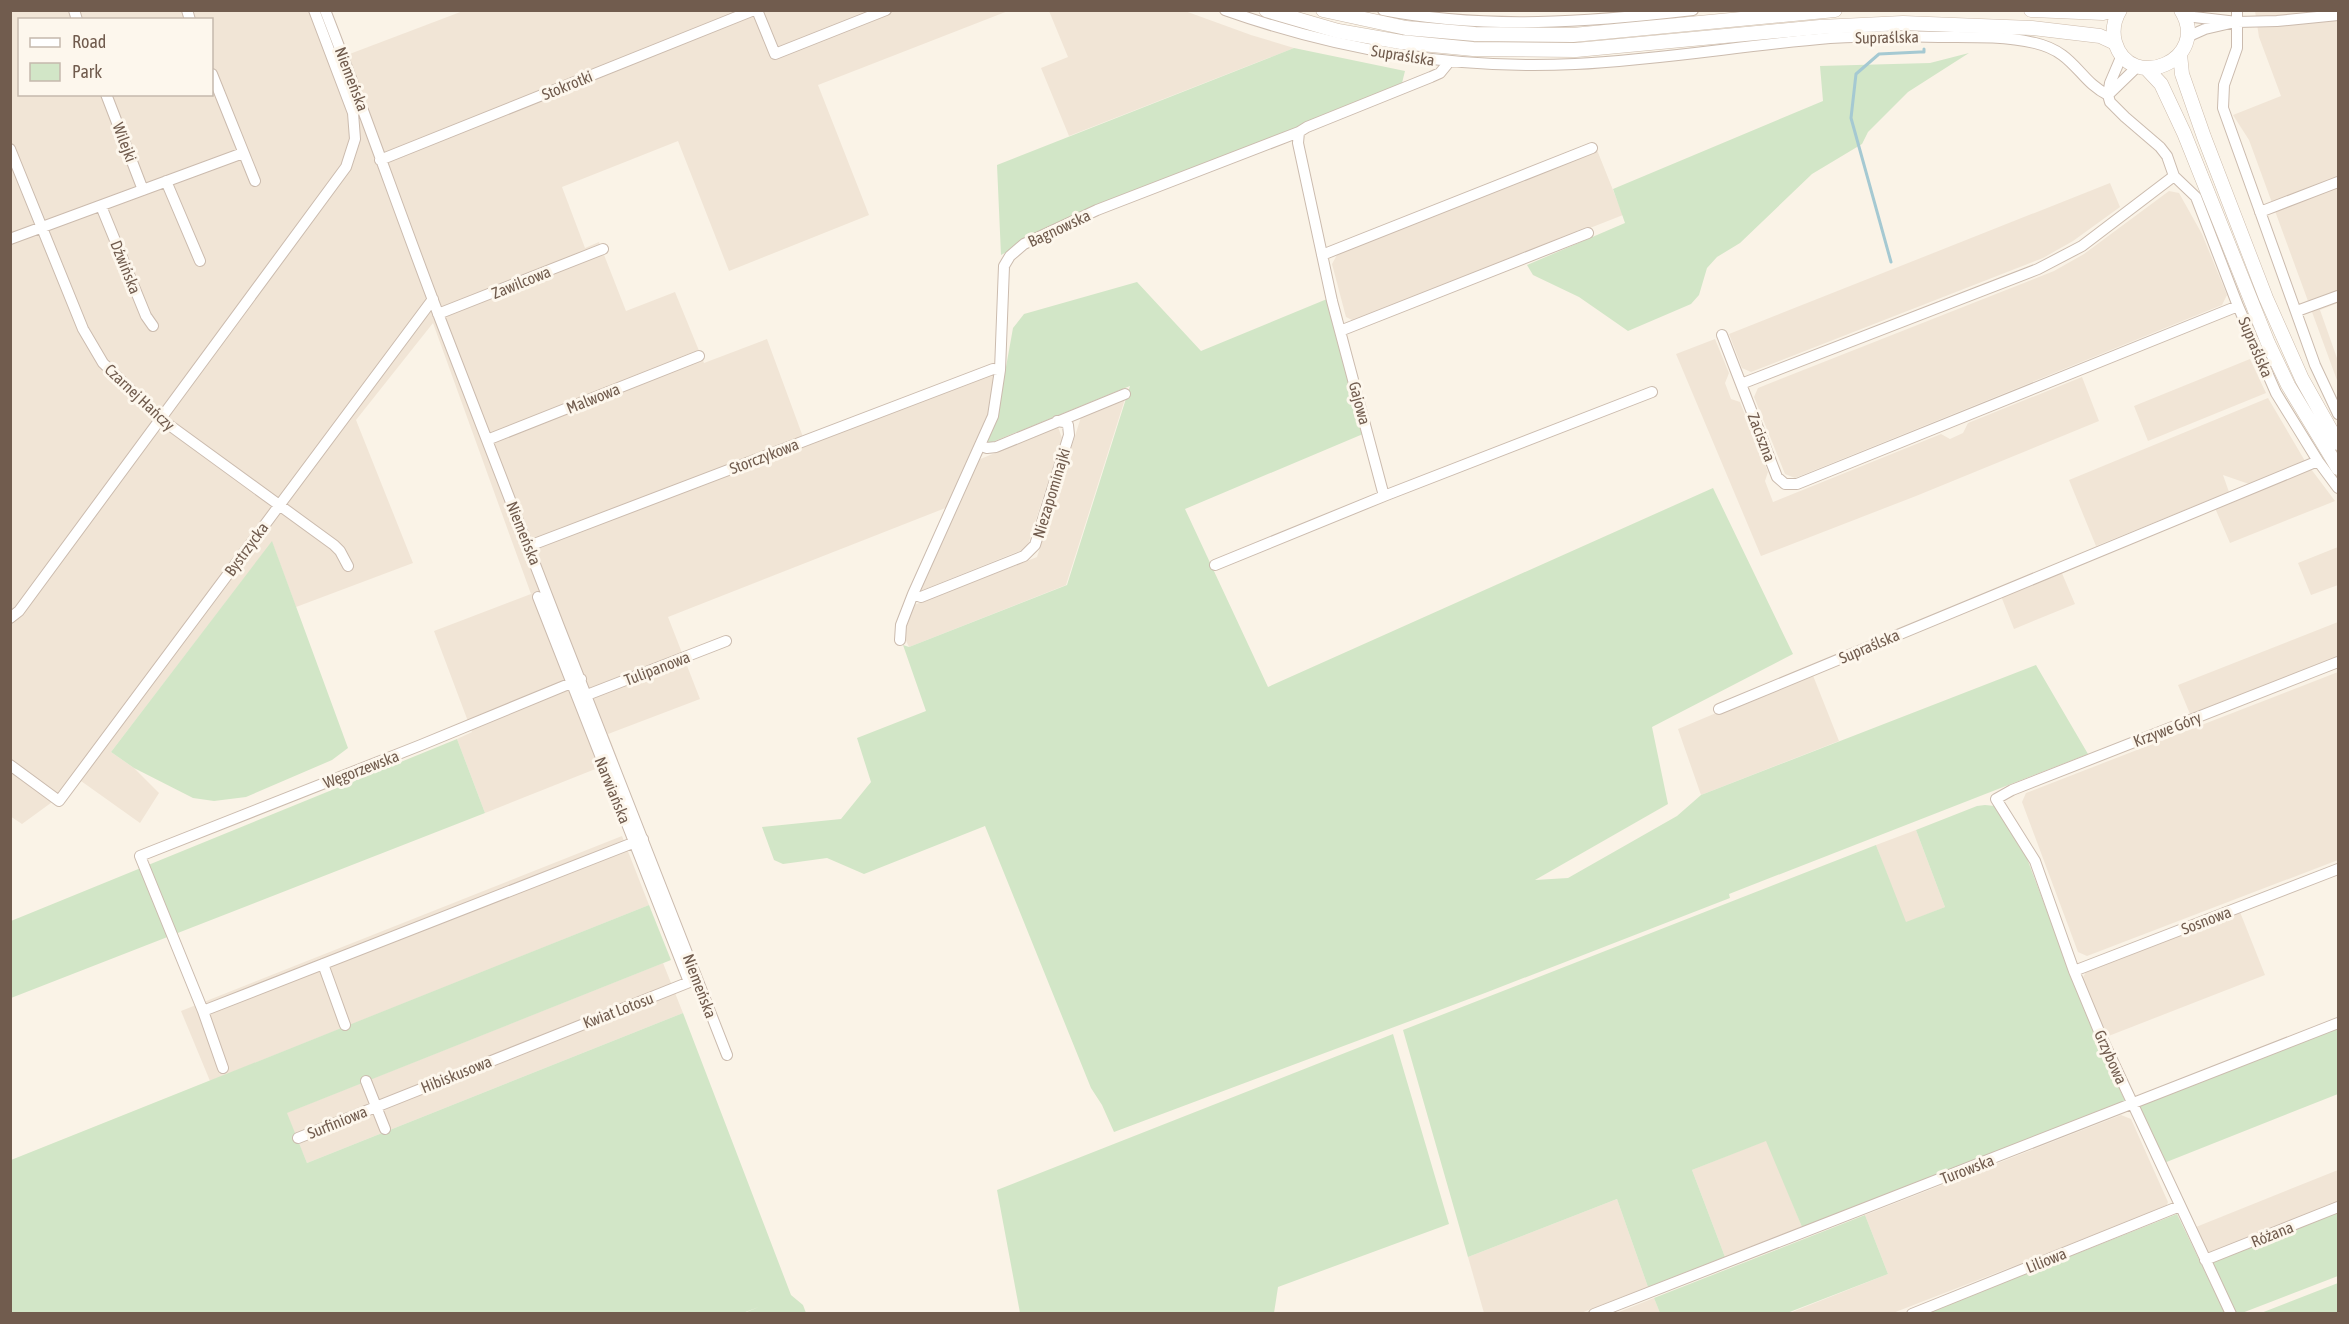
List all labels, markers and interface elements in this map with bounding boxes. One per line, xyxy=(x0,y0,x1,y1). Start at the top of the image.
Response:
legend xyxy=(18,18,213,96)
street label: Supraślska xyxy=(1855,27,1919,48)
text: Road xyxy=(72,31,106,52)
street label: Supraślska xyxy=(1370,41,1436,70)
street label: Niemeńska xyxy=(332,44,372,114)
text: Park xyxy=(72,61,102,82)
street label: Stokrotki xyxy=(539,67,595,103)
street label: Wilejki xyxy=(108,120,141,165)
street label: Bagnowska xyxy=(1025,206,1093,251)
street label: Dźwińska xyxy=(107,238,145,296)
street label: Zawilcowa xyxy=(489,262,553,302)
street label: Supraślska xyxy=(2234,314,2277,380)
street label: Czarnej Hańczy xyxy=(101,360,179,435)
street label: Malwowa xyxy=(564,379,622,417)
street label: Gajowa xyxy=(1345,380,1374,427)
street label: Zaciszna xyxy=(1744,410,1780,464)
street label: Storczykowa xyxy=(727,435,801,478)
street label: Niezapominajki xyxy=(1029,446,1074,540)
street label: Niemeńska xyxy=(503,499,545,567)
street label: Bystrzycka xyxy=(221,519,272,580)
street label: Supraślska xyxy=(1836,625,1902,668)
street label: Tulipanowa xyxy=(622,647,693,690)
street label: Krzywe Góry xyxy=(2131,708,2204,751)
street label: Węgorzewska xyxy=(321,746,402,793)
street label: Narwiańska xyxy=(592,754,634,826)
street label: Sosnowa xyxy=(2179,902,2233,938)
street label: Niemeńska xyxy=(680,951,720,1021)
street label: Kwiat Lotosu xyxy=(580,988,656,1032)
street label: Grzybowa xyxy=(2090,1027,2131,1087)
street label: Hibiskusowa xyxy=(418,1052,494,1096)
street label: Surfiniowa xyxy=(305,1102,369,1142)
street label: Turowska xyxy=(1938,1151,1996,1187)
street label: Różana xyxy=(2248,1217,2296,1251)
street label: Liliowa xyxy=(2023,1244,2069,1276)

